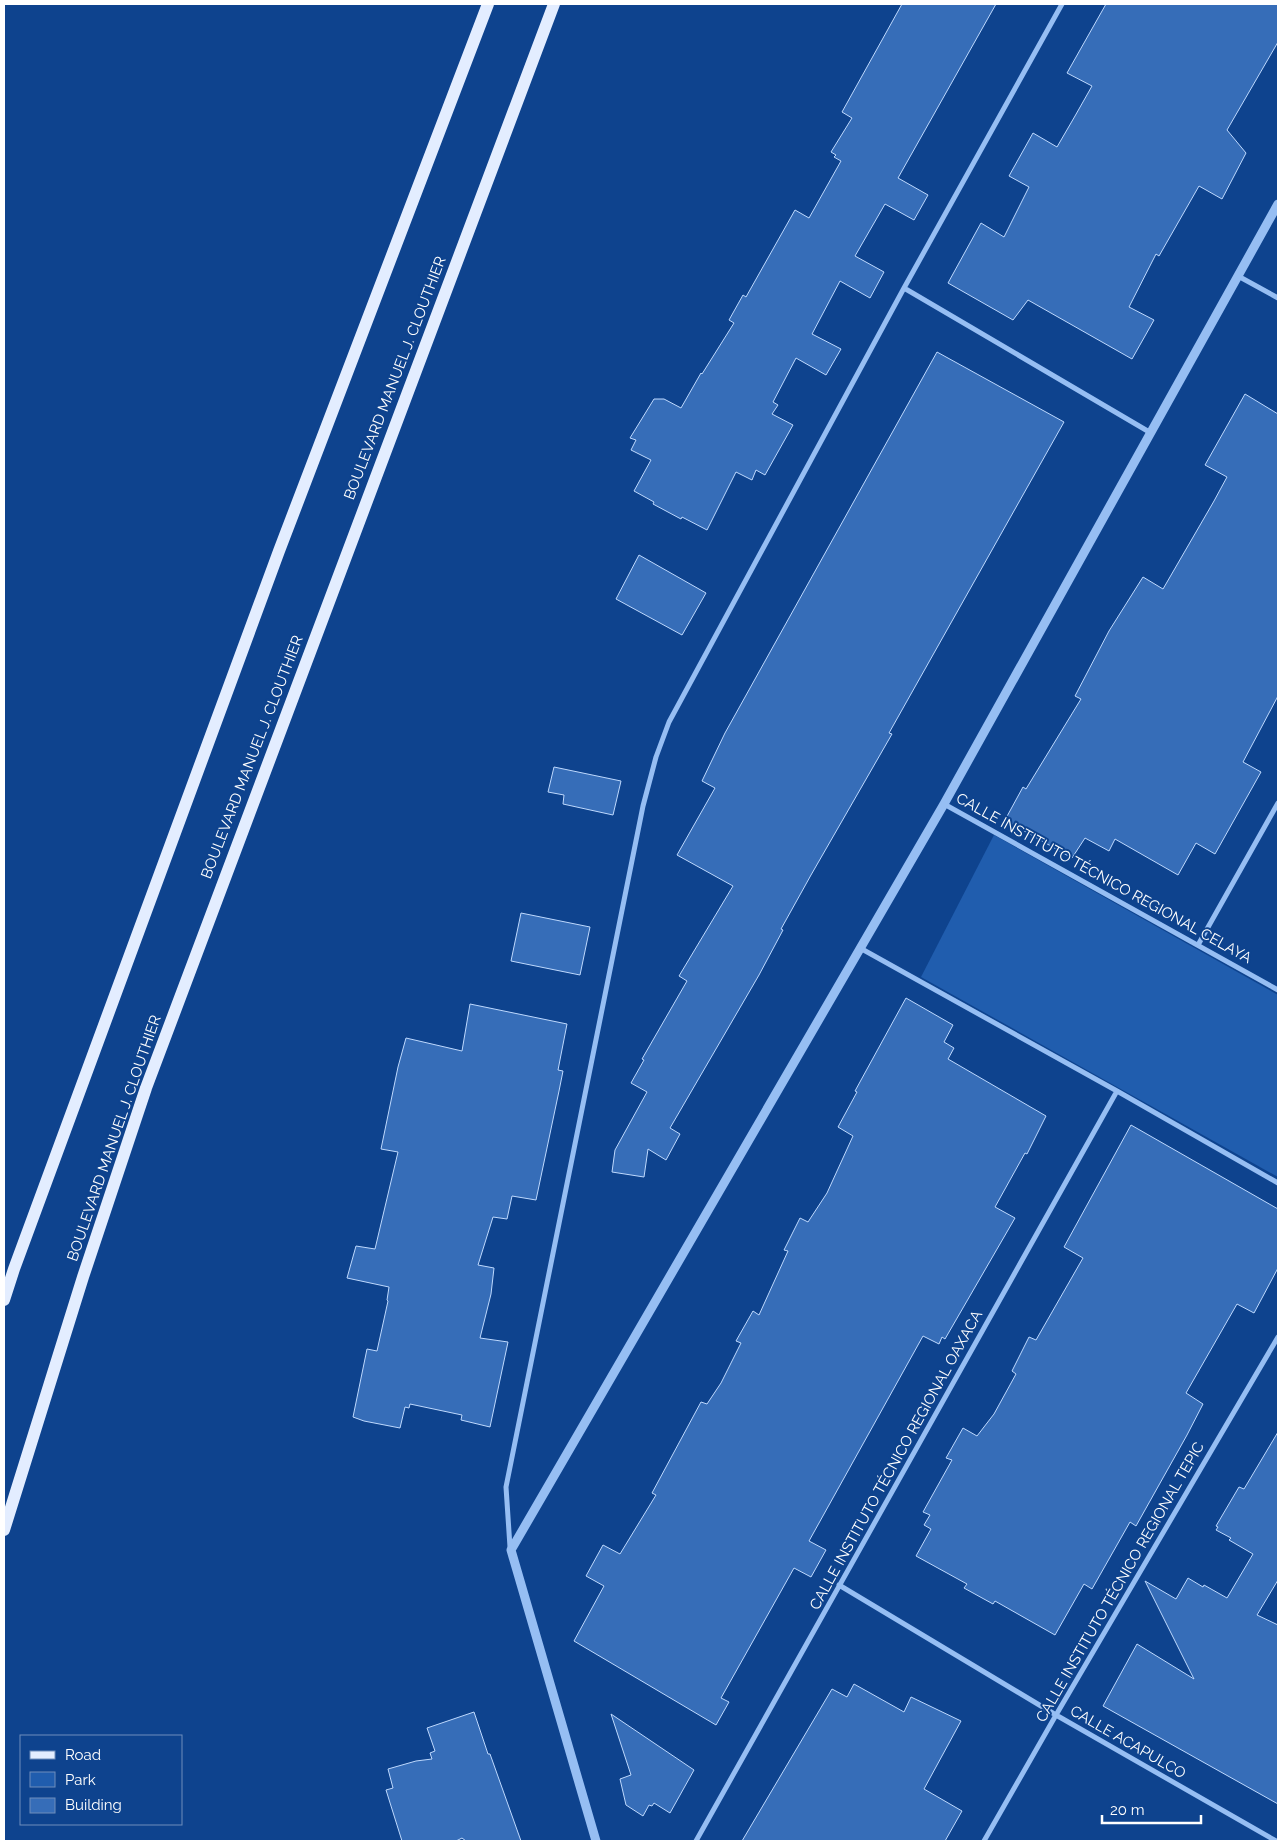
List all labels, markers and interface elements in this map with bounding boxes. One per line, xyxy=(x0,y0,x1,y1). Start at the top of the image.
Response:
street label: BOULEVARD MANUEL J. CLOUTHIER xyxy=(340,254,450,502)
street label: BOULEVARD MANUEL J. CLOUTHIER xyxy=(197,633,307,881)
street label: CALLE INSTITUTO TÉCNICO REGIONAL CELAYA xyxy=(953,789,1255,967)
street label: BOULEVARD MANUEL J. CLOUTHIER xyxy=(63,1012,165,1263)
street label: CALLE INSTITUTO TÉCNICO REGIONAL OAXACA xyxy=(806,1307,986,1613)
street label: CALLE INSTITUTO TÉCNICO REGIONAL TEPIC xyxy=(1032,1439,1208,1725)
street label: CALLE ACAPULCO xyxy=(1067,1702,1189,1782)
legend xyxy=(20,1735,182,1825)
text: Road xyxy=(65,1746,101,1764)
text: Park xyxy=(65,1771,96,1789)
scale bar xyxy=(1102,1792,1201,1824)
text: Building xyxy=(65,1796,122,1814)
text: 20 m xyxy=(1110,1801,1145,1819)

